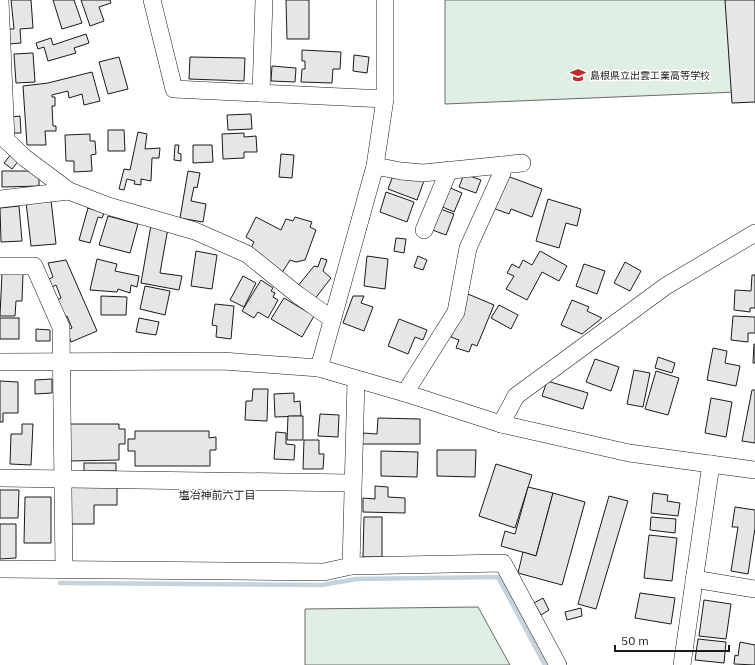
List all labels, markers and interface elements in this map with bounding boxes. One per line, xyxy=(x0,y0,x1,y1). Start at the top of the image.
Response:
school or university icon: 島根県立出雲工業高等学校 xyxy=(569,66,587,84)
place label: 島根県立出雲工業高等学校 xyxy=(590,69,710,82)
district label: 塩冶神前六丁目 xyxy=(179,488,256,502)
scale bar xyxy=(615,627,729,653)
text: 50 m xyxy=(621,633,649,648)

